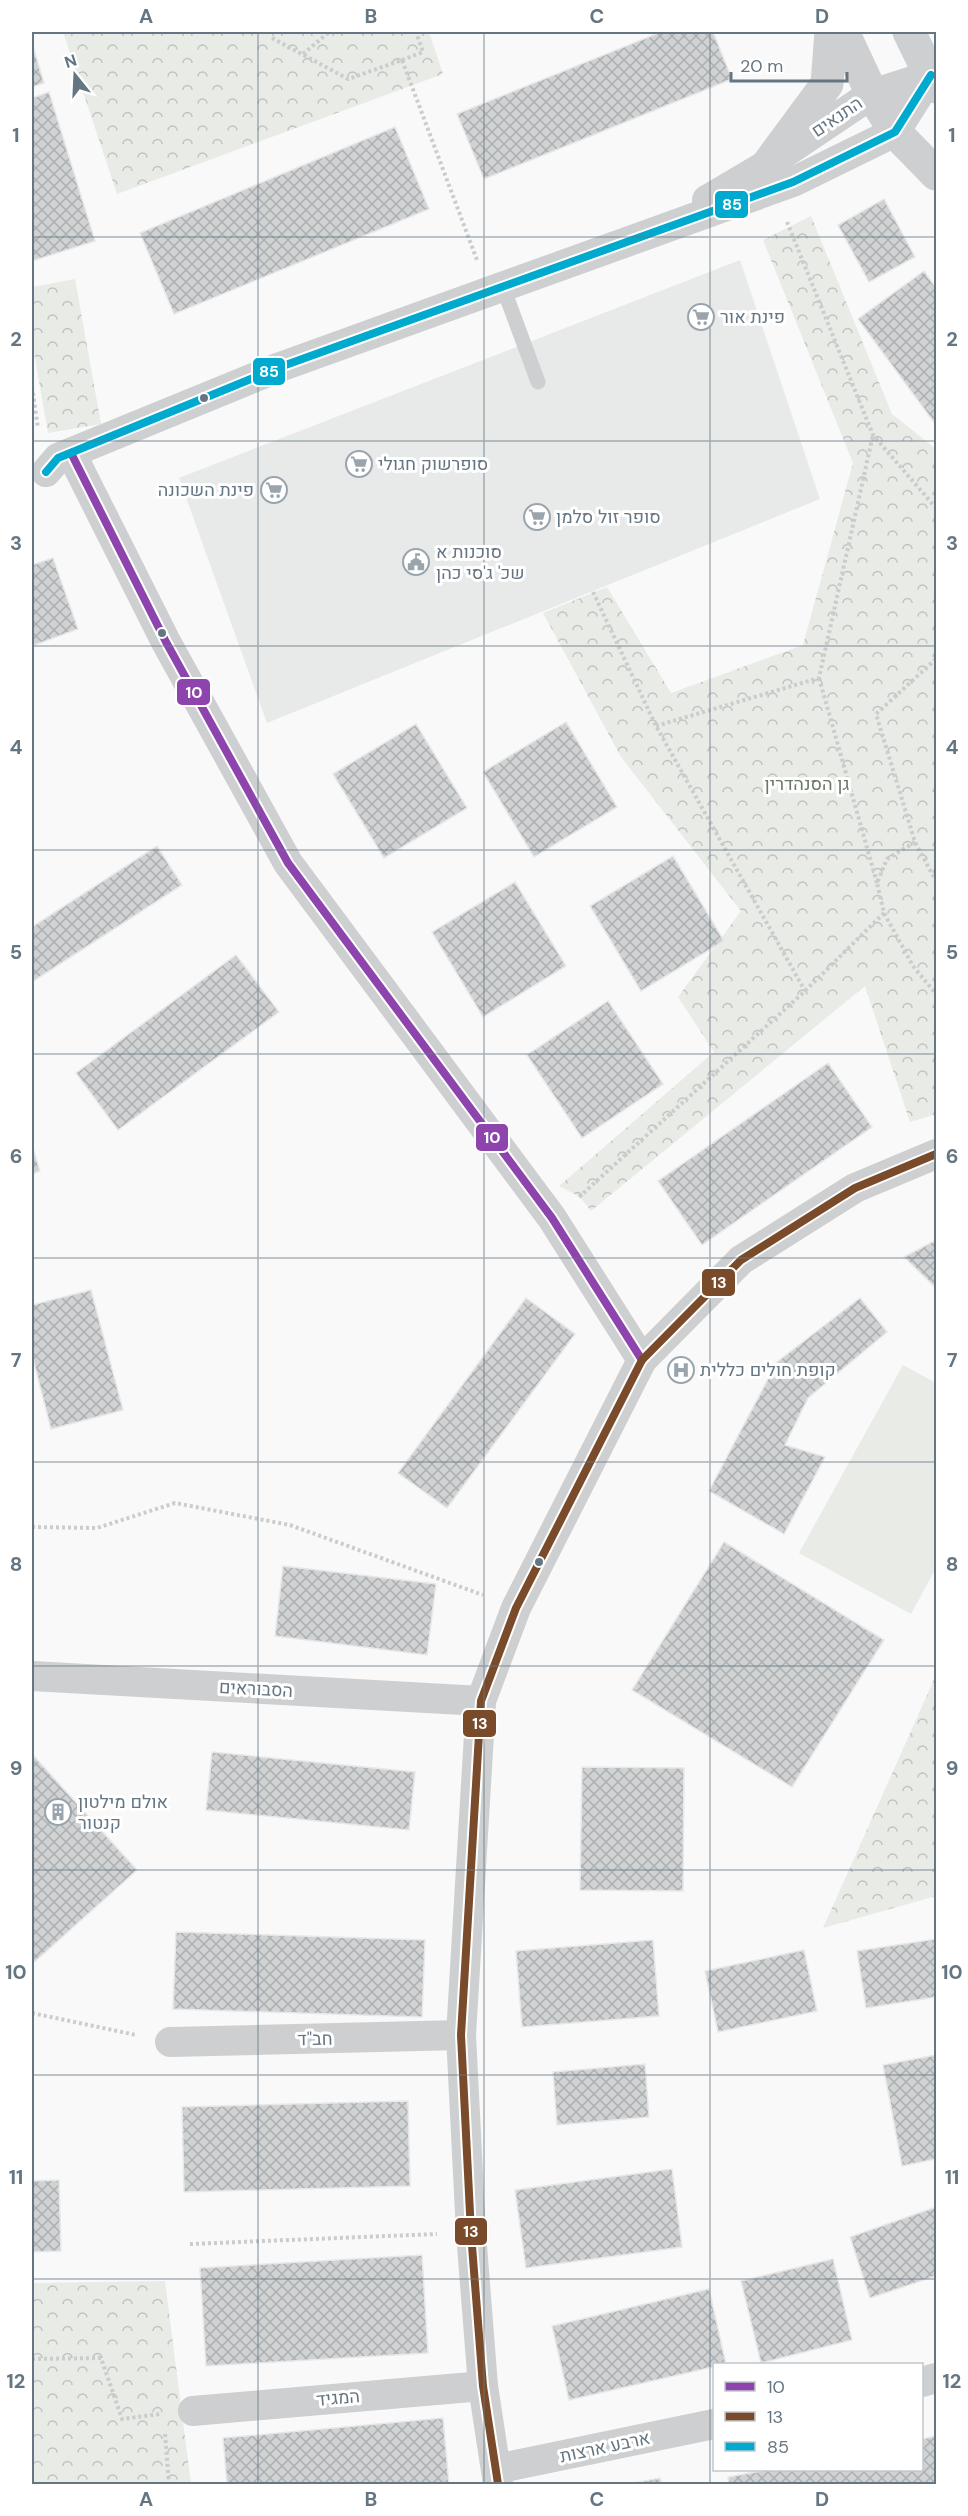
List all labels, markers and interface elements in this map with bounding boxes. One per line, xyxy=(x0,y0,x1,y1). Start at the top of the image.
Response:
text: A xyxy=(139,3,153,29)
text: B xyxy=(365,3,377,29)
text: C xyxy=(590,3,604,29)
text: D xyxy=(815,3,829,29)
north arrow xyxy=(45,45,105,105)
scale bar xyxy=(731,45,846,83)
text: N xyxy=(62,49,79,73)
text: 20 m xyxy=(740,54,783,78)
street label: התנאים xyxy=(807,91,867,143)
text: 1 xyxy=(12,122,20,148)
text: 1 xyxy=(948,122,956,148)
line badge: 85 xyxy=(714,190,749,219)
text: 85 xyxy=(722,194,742,215)
supermarket icon: פינת אור xyxy=(686,302,716,332)
place label: פינת אור xyxy=(720,305,785,329)
text: 2 xyxy=(10,326,22,352)
text: 2 xyxy=(946,326,958,352)
line badge: 85 xyxy=(252,357,286,386)
text: 85 xyxy=(259,361,279,382)
unlabelled marker xyxy=(198,392,210,404)
supermarket icon: סופרשוק חגולי xyxy=(344,449,374,479)
place label: סופרשוק חגולי xyxy=(378,452,488,476)
supermarket icon: פינת השכונה xyxy=(259,475,289,505)
place label: פינת השכונה xyxy=(158,478,254,502)
supermarket icon: סופר זול סלמן xyxy=(522,502,552,532)
place label: סופר זול סלמן xyxy=(556,505,661,529)
text: 3 xyxy=(10,530,22,556)
text: 3 xyxy=(946,530,958,556)
place label: סוכנות א שכ' ג'סי כהן xyxy=(436,540,525,585)
public building icon: סוכנות א שכ' ג'סי כהן xyxy=(401,547,431,577)
unlabelled marker xyxy=(156,627,168,639)
line badge: 10 xyxy=(176,678,211,706)
text: 10 xyxy=(185,682,203,703)
text: 4 xyxy=(10,734,23,760)
text: 4 xyxy=(946,734,959,760)
park label: גן הסנהדרין xyxy=(765,772,849,796)
text: 5 xyxy=(10,939,22,965)
text: 5 xyxy=(946,939,958,965)
line badge: 10 xyxy=(475,1123,509,1152)
text: 10 xyxy=(483,1127,501,1148)
text: 6 xyxy=(10,1143,22,1169)
text: 6 xyxy=(946,1143,958,1169)
line badge: 13 xyxy=(701,1268,736,1297)
text: 13 xyxy=(711,1272,727,1293)
text: 7 xyxy=(11,1347,22,1373)
text: 7 xyxy=(947,1347,958,1373)
hospital icon: קופת חולים כללית xyxy=(666,1355,696,1385)
place label: קופת חולים כללית xyxy=(700,1358,836,1382)
text: 8 xyxy=(10,1551,22,1577)
text: 8 xyxy=(946,1551,958,1577)
unlabelled marker xyxy=(533,1556,545,1568)
street label: הסבוראים xyxy=(218,1675,294,1703)
line badge: 13 xyxy=(462,1709,497,1738)
text: 13 xyxy=(472,1713,488,1734)
text: 9 xyxy=(10,1755,22,1781)
text: 9 xyxy=(946,1755,958,1781)
place label: אולם מילטון קנטור xyxy=(78,1790,168,1835)
building icon: אולם מילטון קנטור xyxy=(43,1797,73,1827)
text: 10 xyxy=(5,1959,27,1985)
text: 10 xyxy=(941,1959,963,1985)
street label: חב"ד xyxy=(297,2027,333,2051)
text: 11 xyxy=(9,2164,23,2190)
text: 11 xyxy=(945,2164,959,2190)
line badge: 13 xyxy=(454,2217,488,2246)
text: 13 xyxy=(463,2221,479,2242)
legend xyxy=(713,2363,923,2471)
text: 12 xyxy=(7,2368,25,2394)
text: 12 xyxy=(943,2368,961,2394)
text: 10 xyxy=(767,2375,785,2399)
street label: המגיד xyxy=(315,2384,361,2412)
text: 13 xyxy=(767,2405,783,2429)
street label: ארבע ארצות xyxy=(558,2426,652,2468)
text: 85 xyxy=(767,2435,789,2459)
text: A xyxy=(139,2486,153,2512)
text: B xyxy=(365,2486,377,2512)
text: C xyxy=(590,2486,604,2512)
text: D xyxy=(815,2486,829,2512)

